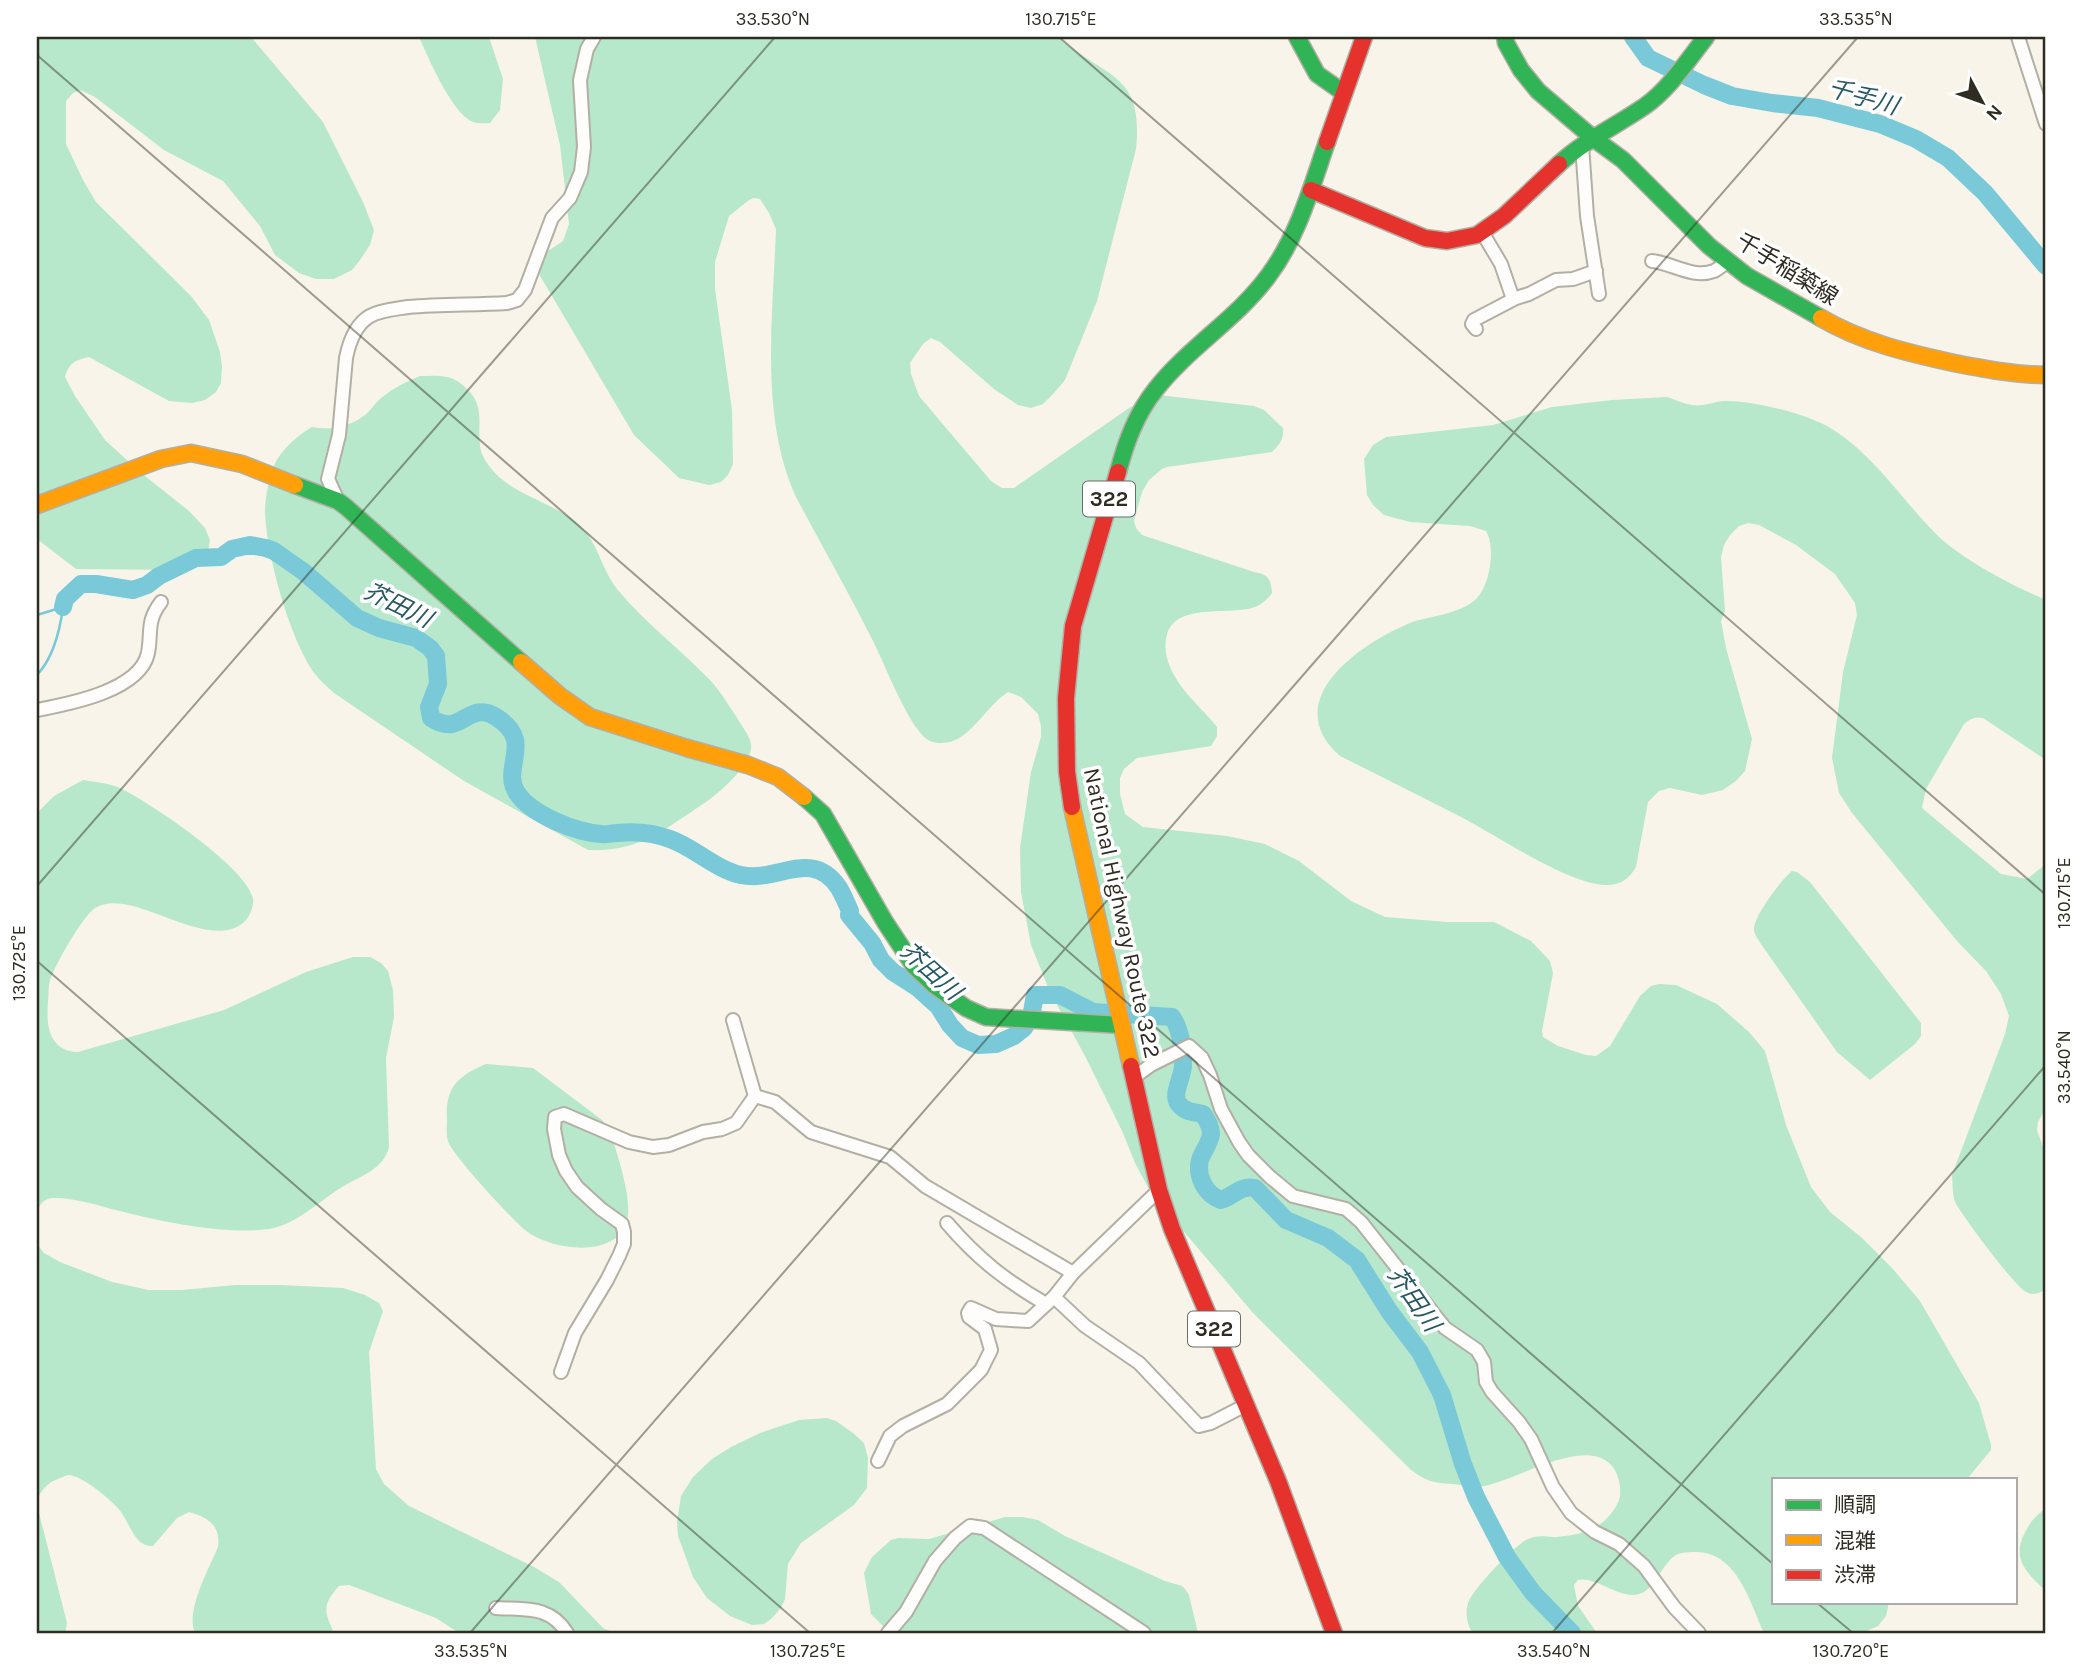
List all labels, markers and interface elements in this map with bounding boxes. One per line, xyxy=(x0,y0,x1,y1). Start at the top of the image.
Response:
text: 33.530°N xyxy=(736,8,810,30)
text: 130.715°E xyxy=(1025,8,1097,30)
text: 33.535°N xyxy=(1819,8,1893,30)
north arrow xyxy=(1946,66,2016,136)
water label: 千手川 xyxy=(1825,74,1904,121)
text: N xyxy=(1981,100,2007,125)
street label: 千手稲築線 xyxy=(1731,227,1843,311)
road number: 322 xyxy=(1083,482,1135,516)
water label: 芥田川 xyxy=(360,577,439,635)
street label: National Highway Route 322 xyxy=(1078,765,1166,1061)
text: 130.715°E xyxy=(2053,857,2075,929)
text: 130.725°E xyxy=(8,925,30,1001)
water label: 芥田川 xyxy=(895,937,969,1008)
text: 33.540°N xyxy=(2053,1030,2075,1104)
water label: 芥田川 xyxy=(1382,1261,1448,1339)
road number: 322 xyxy=(1188,1312,1240,1346)
legend xyxy=(1772,1478,2016,1604)
text: 順調 xyxy=(1834,1493,1876,1517)
text: 混雑 xyxy=(1834,1529,1876,1553)
text: 渋滞 xyxy=(1834,1563,1876,1587)
text: 33.535°N xyxy=(434,1640,508,1662)
text: 130.725°E xyxy=(770,1640,846,1662)
text: 33.540°N xyxy=(1517,1640,1591,1662)
text: 130.720°E xyxy=(1813,1640,1889,1662)

